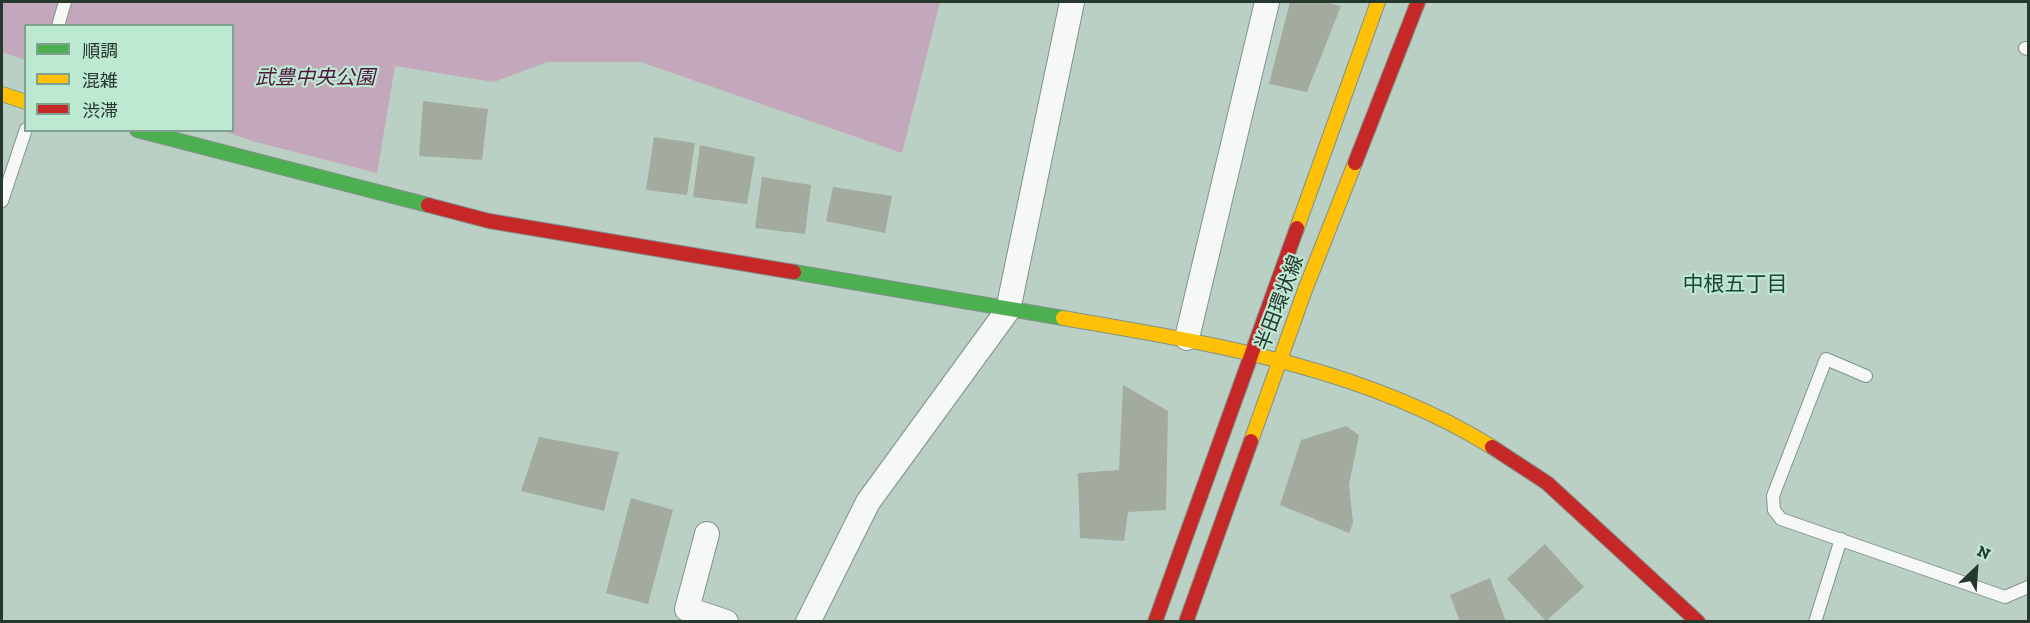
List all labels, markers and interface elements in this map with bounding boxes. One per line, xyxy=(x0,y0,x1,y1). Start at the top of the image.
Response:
legend xyxy=(24,24,234,132)
text: 順調 xyxy=(82,40,118,62)
park label: 武豊中央公園 xyxy=(255,66,375,90)
text: 混雑 xyxy=(82,70,118,92)
text: 渋滞 xyxy=(82,100,118,122)
street label: 半田環状線 xyxy=(1251,252,1309,354)
district label: 中根五丁目 xyxy=(1683,272,1787,298)
north arrow xyxy=(1946,539,2006,599)
text: N xyxy=(1974,541,1993,563)

